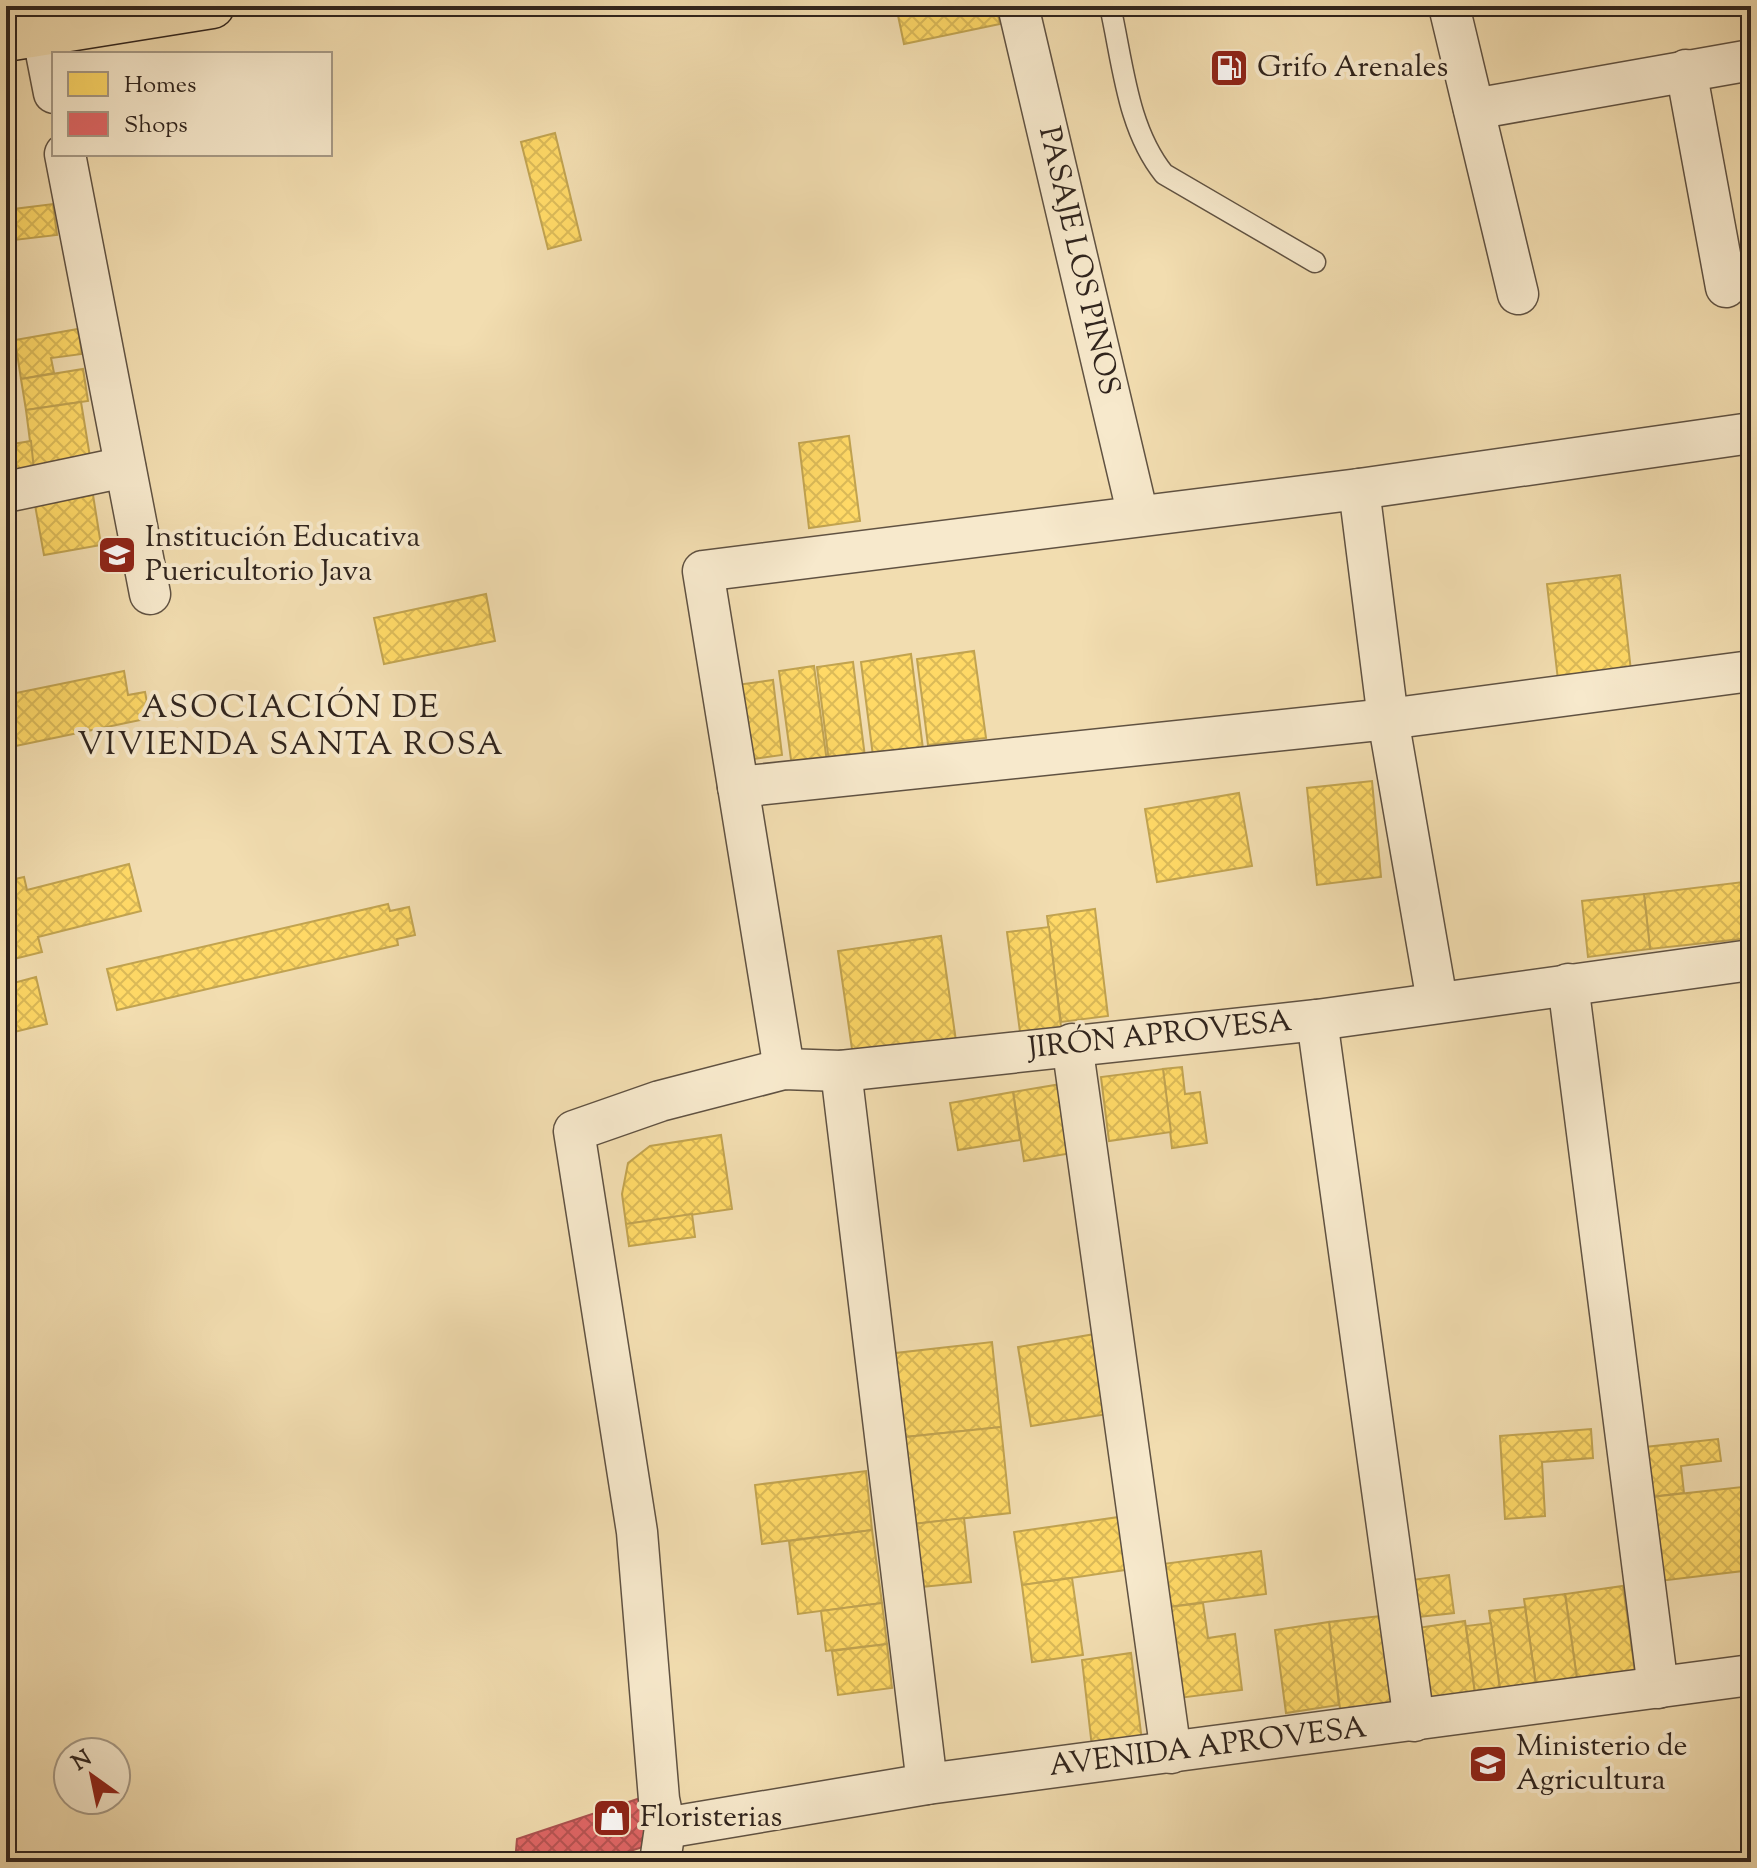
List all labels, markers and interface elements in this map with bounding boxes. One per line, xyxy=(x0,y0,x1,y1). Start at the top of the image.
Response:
fuel station icon: Grifo Arenales xyxy=(1208,47,1250,89)
place label: Grifo Arenales xyxy=(1257,47,1448,90)
legend xyxy=(52,52,332,156)
text: Homes xyxy=(124,69,196,103)
text: Shops xyxy=(124,109,188,143)
street label: PASAJE LOS PINOS xyxy=(1026,123,1130,399)
place label: Institución Educativa Puericultorio Java xyxy=(145,517,420,594)
school or university icon: Institución Educativa Puericultorio Java xyxy=(96,534,138,576)
district label: ASOCIACIÓN DE VIVIENDA SANTA ROSA xyxy=(77,686,505,769)
street label: JIRÓN APROVESA xyxy=(1024,1001,1294,1071)
street label: AVENIDA APROVESA xyxy=(1047,1707,1369,1789)
place label: Ministerio de Agricultura xyxy=(1516,1726,1687,1803)
north arrow xyxy=(52,1736,132,1816)
text: N xyxy=(67,1743,99,1780)
school or university icon: Ministerio de Agricultura xyxy=(1467,1743,1509,1785)
shop icon: Floristerias xyxy=(591,1797,633,1839)
place label: Floristerias xyxy=(640,1797,782,1840)

